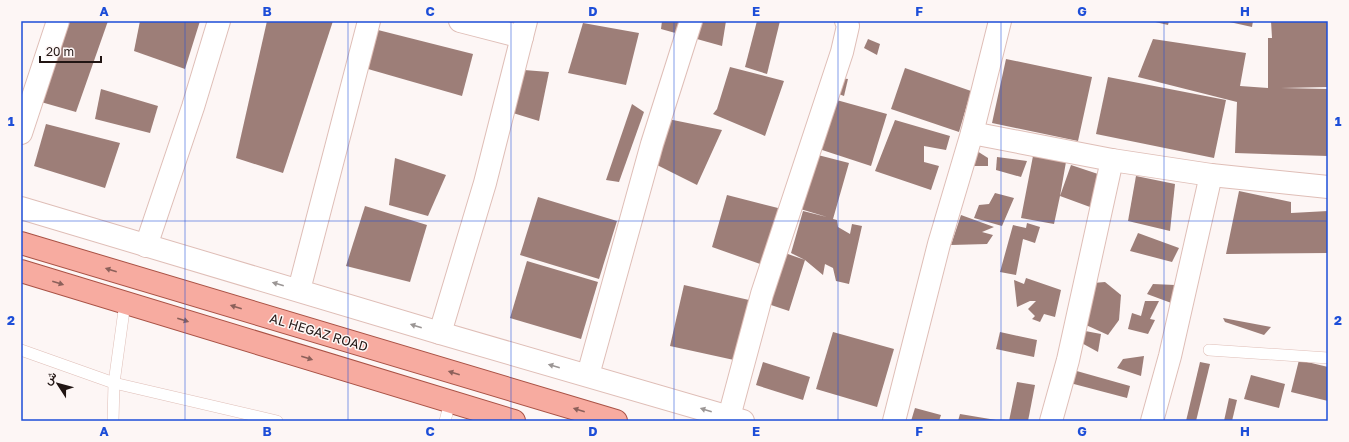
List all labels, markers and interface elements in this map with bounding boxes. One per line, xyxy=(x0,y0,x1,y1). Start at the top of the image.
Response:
text: A xyxy=(99,3,109,19)
text: B xyxy=(262,3,272,19)
text: C xyxy=(425,3,435,19)
text: D xyxy=(588,3,598,19)
text: E xyxy=(752,3,760,19)
text: F xyxy=(915,3,923,19)
text: G xyxy=(1077,3,1087,19)
text: H xyxy=(1240,3,1250,19)
scale bar xyxy=(40,38,101,64)
text: 20 m xyxy=(46,44,74,59)
text: 1 xyxy=(8,113,15,129)
text: 1 xyxy=(1335,113,1342,129)
one-way arrow xyxy=(105,267,117,273)
one-way arrow xyxy=(53,280,65,286)
one-way arrow xyxy=(272,281,284,287)
one-way arrow xyxy=(229,304,241,310)
street label: AL HEGAZ ROAD xyxy=(268,309,370,355)
text: 2 xyxy=(7,312,15,328)
text: 2 xyxy=(1334,312,1342,328)
one-way arrow xyxy=(177,317,189,323)
one-way arrow xyxy=(410,323,422,329)
one-way arrow xyxy=(301,355,313,361)
one-way arrow xyxy=(548,362,561,368)
north arrow xyxy=(38,364,78,404)
text: ش xyxy=(40,369,59,388)
one-way arrow xyxy=(448,370,460,376)
one-way arrow xyxy=(572,407,584,413)
one-way arrow xyxy=(700,407,712,413)
text: A xyxy=(99,423,109,439)
text: B xyxy=(262,423,272,439)
text: C xyxy=(425,423,435,439)
text: D xyxy=(588,423,598,439)
text: E xyxy=(752,423,760,439)
text: F xyxy=(915,423,923,439)
text: G xyxy=(1077,423,1087,439)
text: H xyxy=(1240,423,1250,439)

